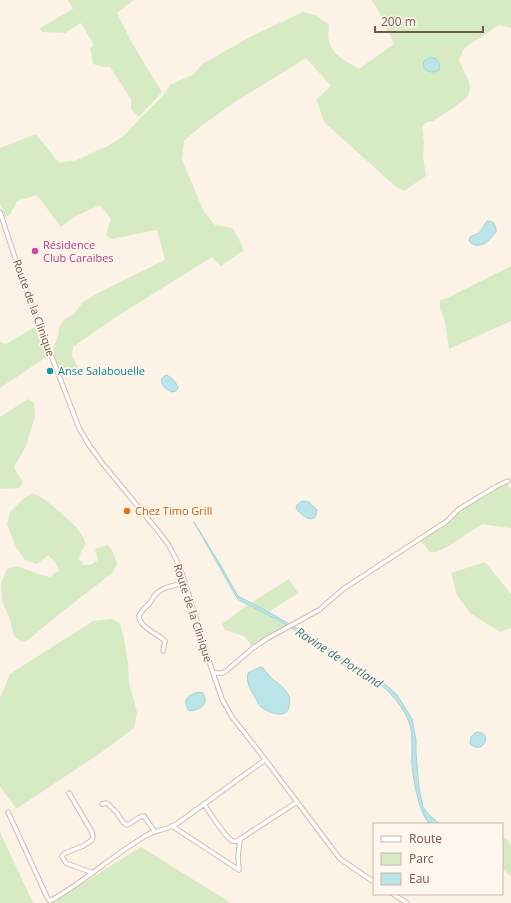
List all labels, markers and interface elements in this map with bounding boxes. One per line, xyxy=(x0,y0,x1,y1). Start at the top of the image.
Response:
scale bar xyxy=(375,8,483,34)
text: 200 m xyxy=(381,13,416,30)
place label: Résidence Club Caraibes xyxy=(43,237,114,265)
marker: Résidence Club Caraibes xyxy=(30,246,40,256)
street label: Route de la Clinique xyxy=(10,257,59,358)
place label: Anse Salabouelle xyxy=(58,363,145,378)
marker: Anse Salabouelle xyxy=(45,366,55,376)
place label: Chez Timo Grill xyxy=(135,503,212,518)
marker: Chez Timo Grill xyxy=(122,506,132,516)
street label: Route de la Clinique xyxy=(171,562,216,664)
water label: Ravine de Portland xyxy=(293,623,387,693)
legend xyxy=(373,823,503,895)
text: Route xyxy=(409,830,442,847)
text: Parc xyxy=(409,850,434,867)
text: Eau xyxy=(409,870,430,887)

